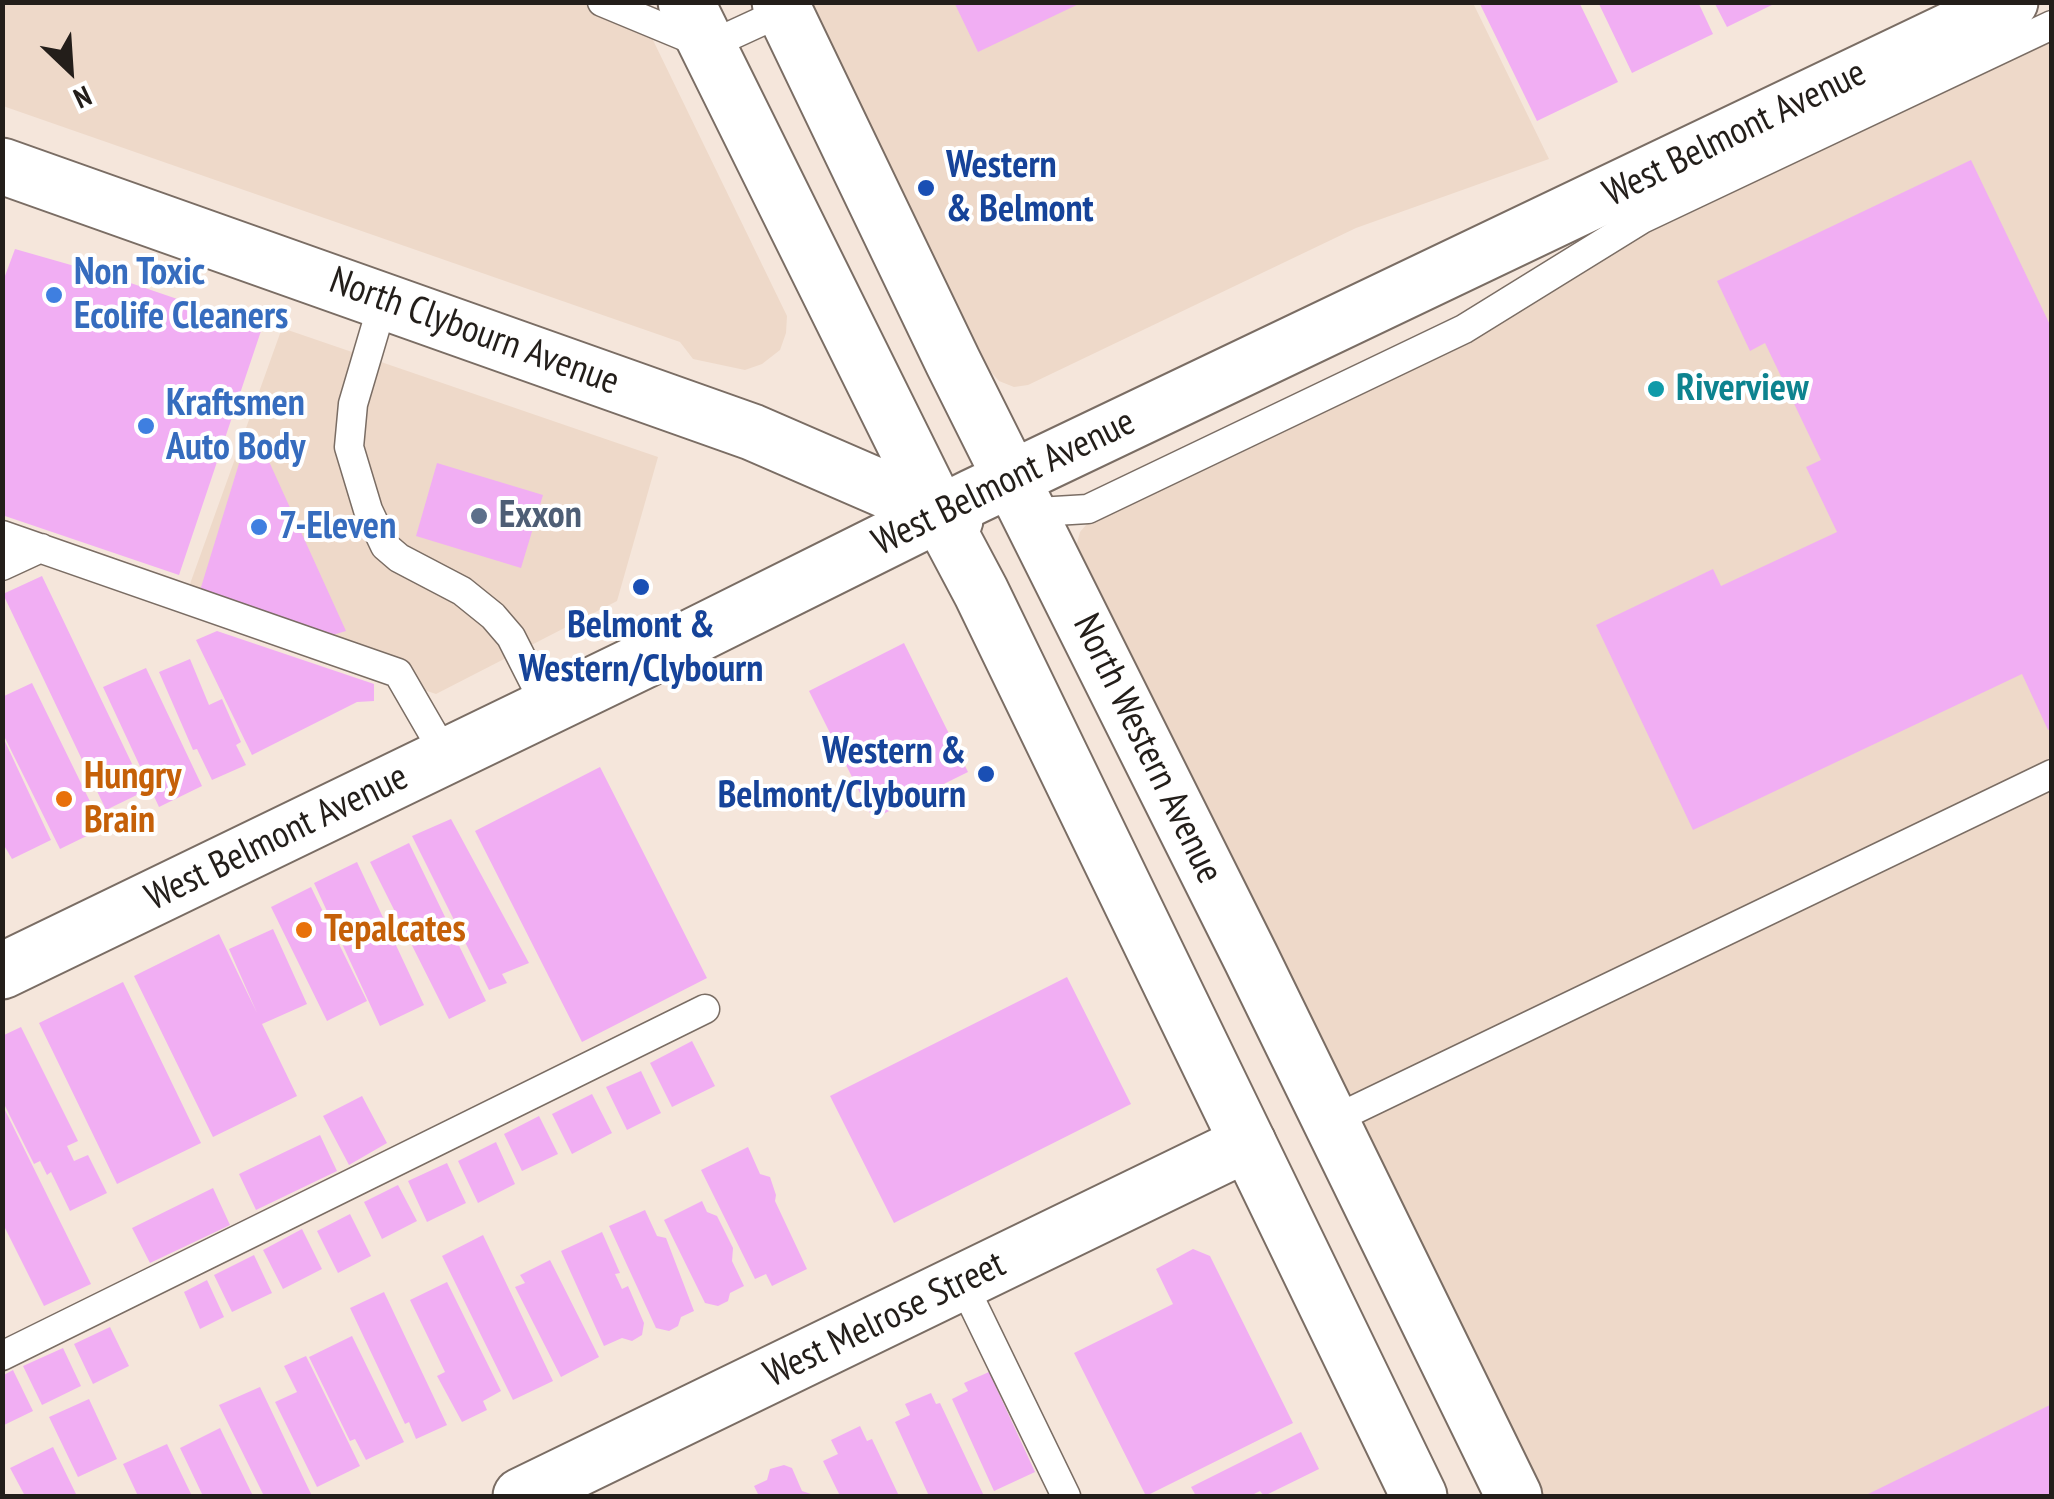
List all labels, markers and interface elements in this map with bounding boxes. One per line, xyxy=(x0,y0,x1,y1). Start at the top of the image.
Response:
north arrow xyxy=(20,20,120,120)
street label: West Belmont Avenue xyxy=(1596,51,1874,217)
text: N xyxy=(68,78,98,118)
place label: Western & Belmont xyxy=(946,143,1094,232)
marker: Western & Belmont xyxy=(915,177,937,199)
place label: Non Toxic Ecolife Cleaners xyxy=(74,250,288,340)
street label: North Clybourn Avenue xyxy=(323,258,625,406)
marker: Non Toxic Ecolife Cleaners xyxy=(43,284,65,306)
place label: Riverview xyxy=(1676,366,1809,412)
marker: Riverview xyxy=(1645,378,1667,400)
place label: Kraftsmen Auto Body xyxy=(166,381,305,470)
street label: West Belmont Avenue xyxy=(865,400,1143,566)
marker: Kraftsmen Auto Body xyxy=(135,415,157,437)
place label: Exxon xyxy=(499,493,582,539)
place label: 7-Eleven xyxy=(279,504,396,550)
marker: Exxon xyxy=(468,505,490,527)
marker: 7-Eleven xyxy=(248,516,270,538)
marker: Belmont & Western/Clybourn xyxy=(630,576,652,598)
place label: Belmont & Western/Clybourn xyxy=(519,603,763,692)
street label: North Western Avenue xyxy=(1062,607,1232,891)
place label: Western & Belmont/Clybourn xyxy=(718,729,966,818)
place label: Hungry Brain xyxy=(84,754,181,844)
street label: West Belmont Avenue xyxy=(138,755,416,921)
marker: Western & Belmont/Clybourn xyxy=(975,763,997,785)
marker: Hungry Brain xyxy=(53,788,75,810)
place label: Tepalcates xyxy=(324,907,466,953)
marker: Tepalcates xyxy=(293,919,315,941)
street label: West Melrose Street xyxy=(757,1242,1013,1398)

